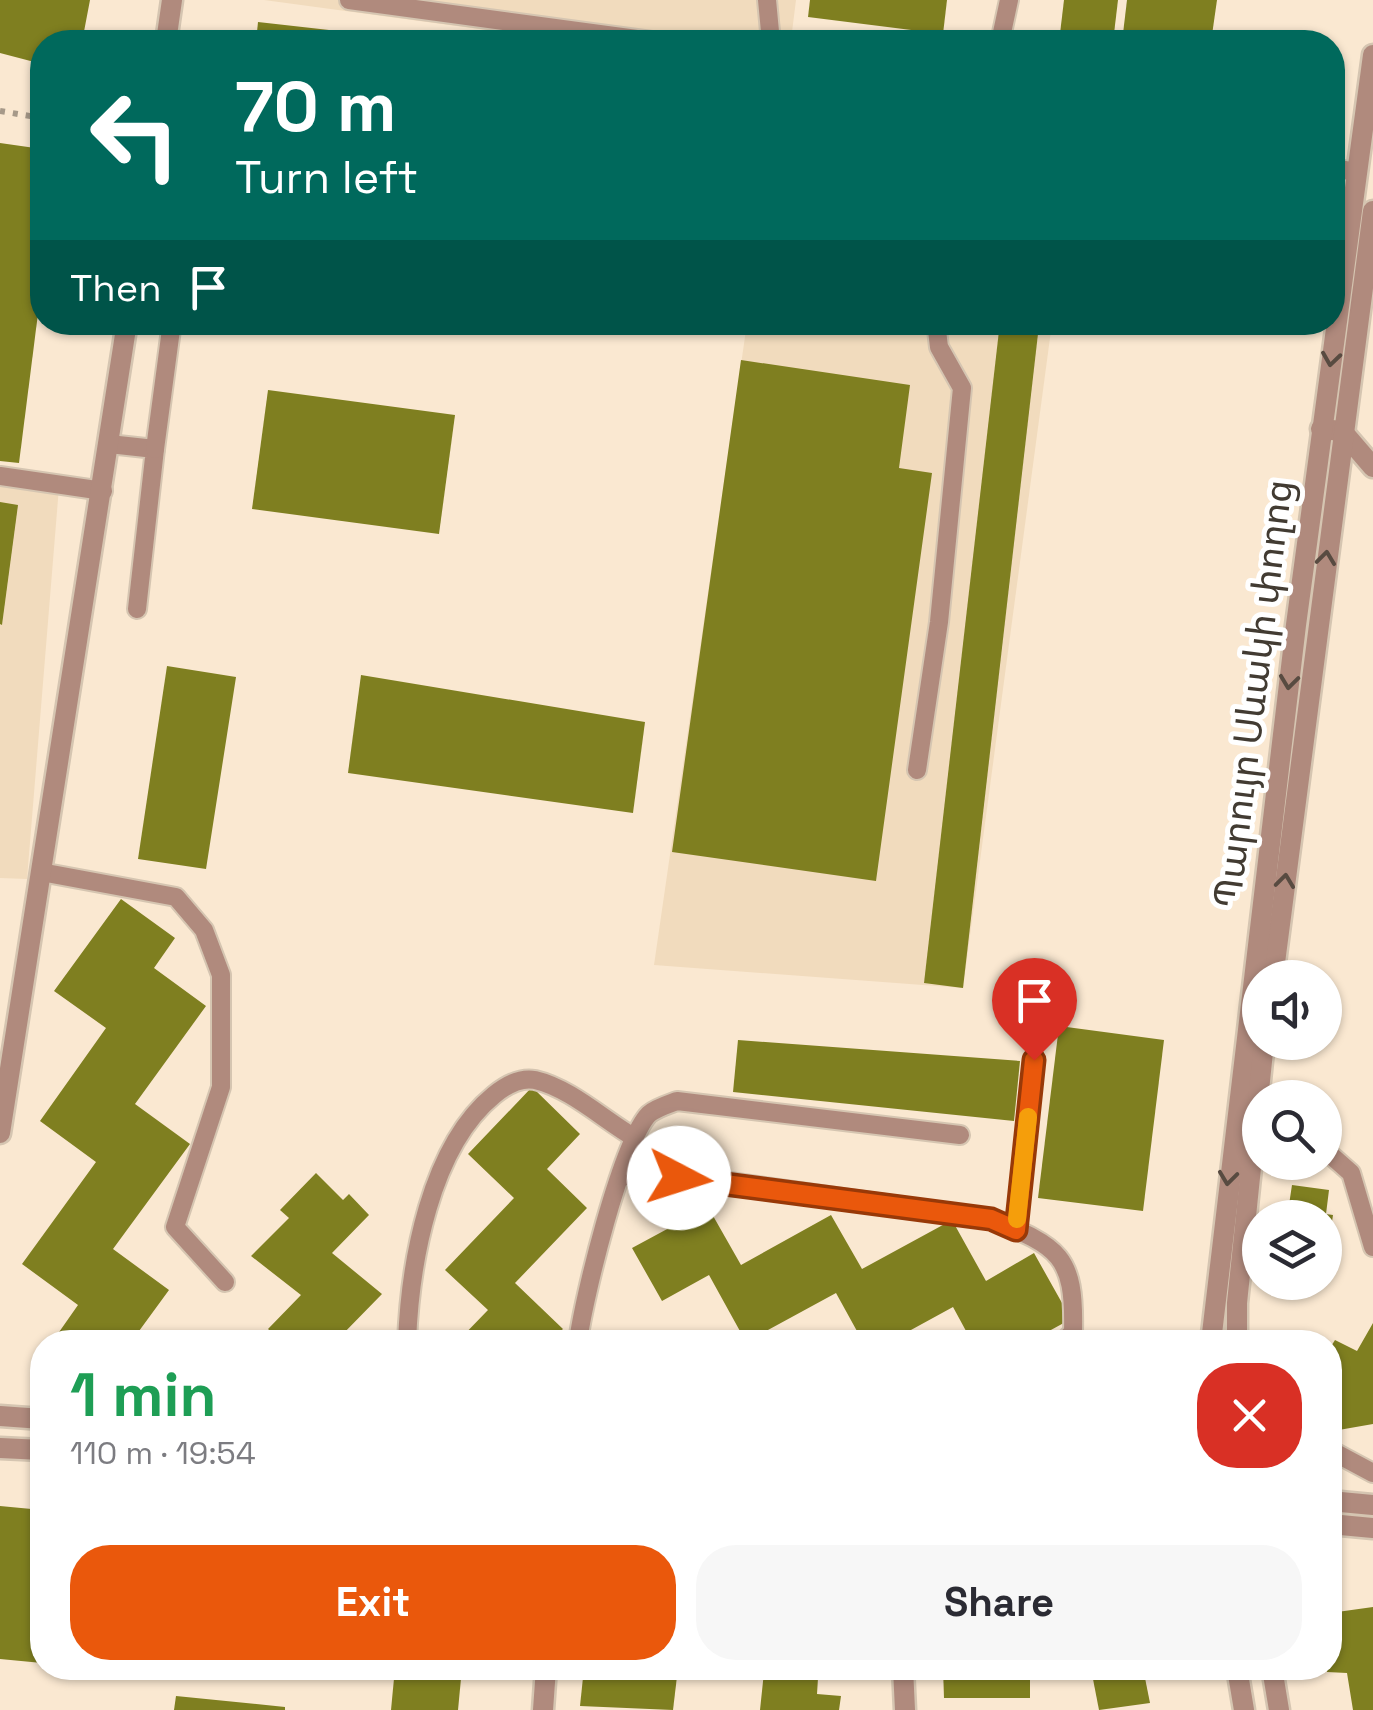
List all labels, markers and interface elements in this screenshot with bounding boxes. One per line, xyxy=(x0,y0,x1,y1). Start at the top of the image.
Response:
text: 70 m xyxy=(235,62,396,151)
icon: left xyxy=(70,70,200,200)
text: Turn left xyxy=(235,149,418,206)
icon: arrive xyxy=(181,260,236,315)
text: Then xyxy=(70,264,161,312)
one-way arrow xyxy=(1321,352,1342,368)
street label: Պարույր Սևակի փողոց xyxy=(1203,477,1303,911)
one-way arrow xyxy=(1315,550,1336,566)
one-way arrow xyxy=(1279,674,1300,690)
one-way arrow xyxy=(1274,872,1295,888)
pin xyxy=(992,958,1077,1061)
map controls xyxy=(1242,960,1342,1300)
button: sound xyxy=(1242,960,1342,1060)
icon: arrive xyxy=(1007,973,1062,1028)
button: search xyxy=(1242,1080,1342,1180)
position arrow xyxy=(627,1126,731,1230)
one-way arrow xyxy=(1218,1170,1239,1186)
button: layers xyxy=(1242,1200,1342,1300)
text: 1 min xyxy=(70,1357,217,1434)
button: close xyxy=(1197,1363,1302,1468)
text: 110 m · 19:54 xyxy=(70,1433,256,1473)
button: Exit xyxy=(70,1545,676,1660)
button: Share xyxy=(696,1545,1302,1660)

